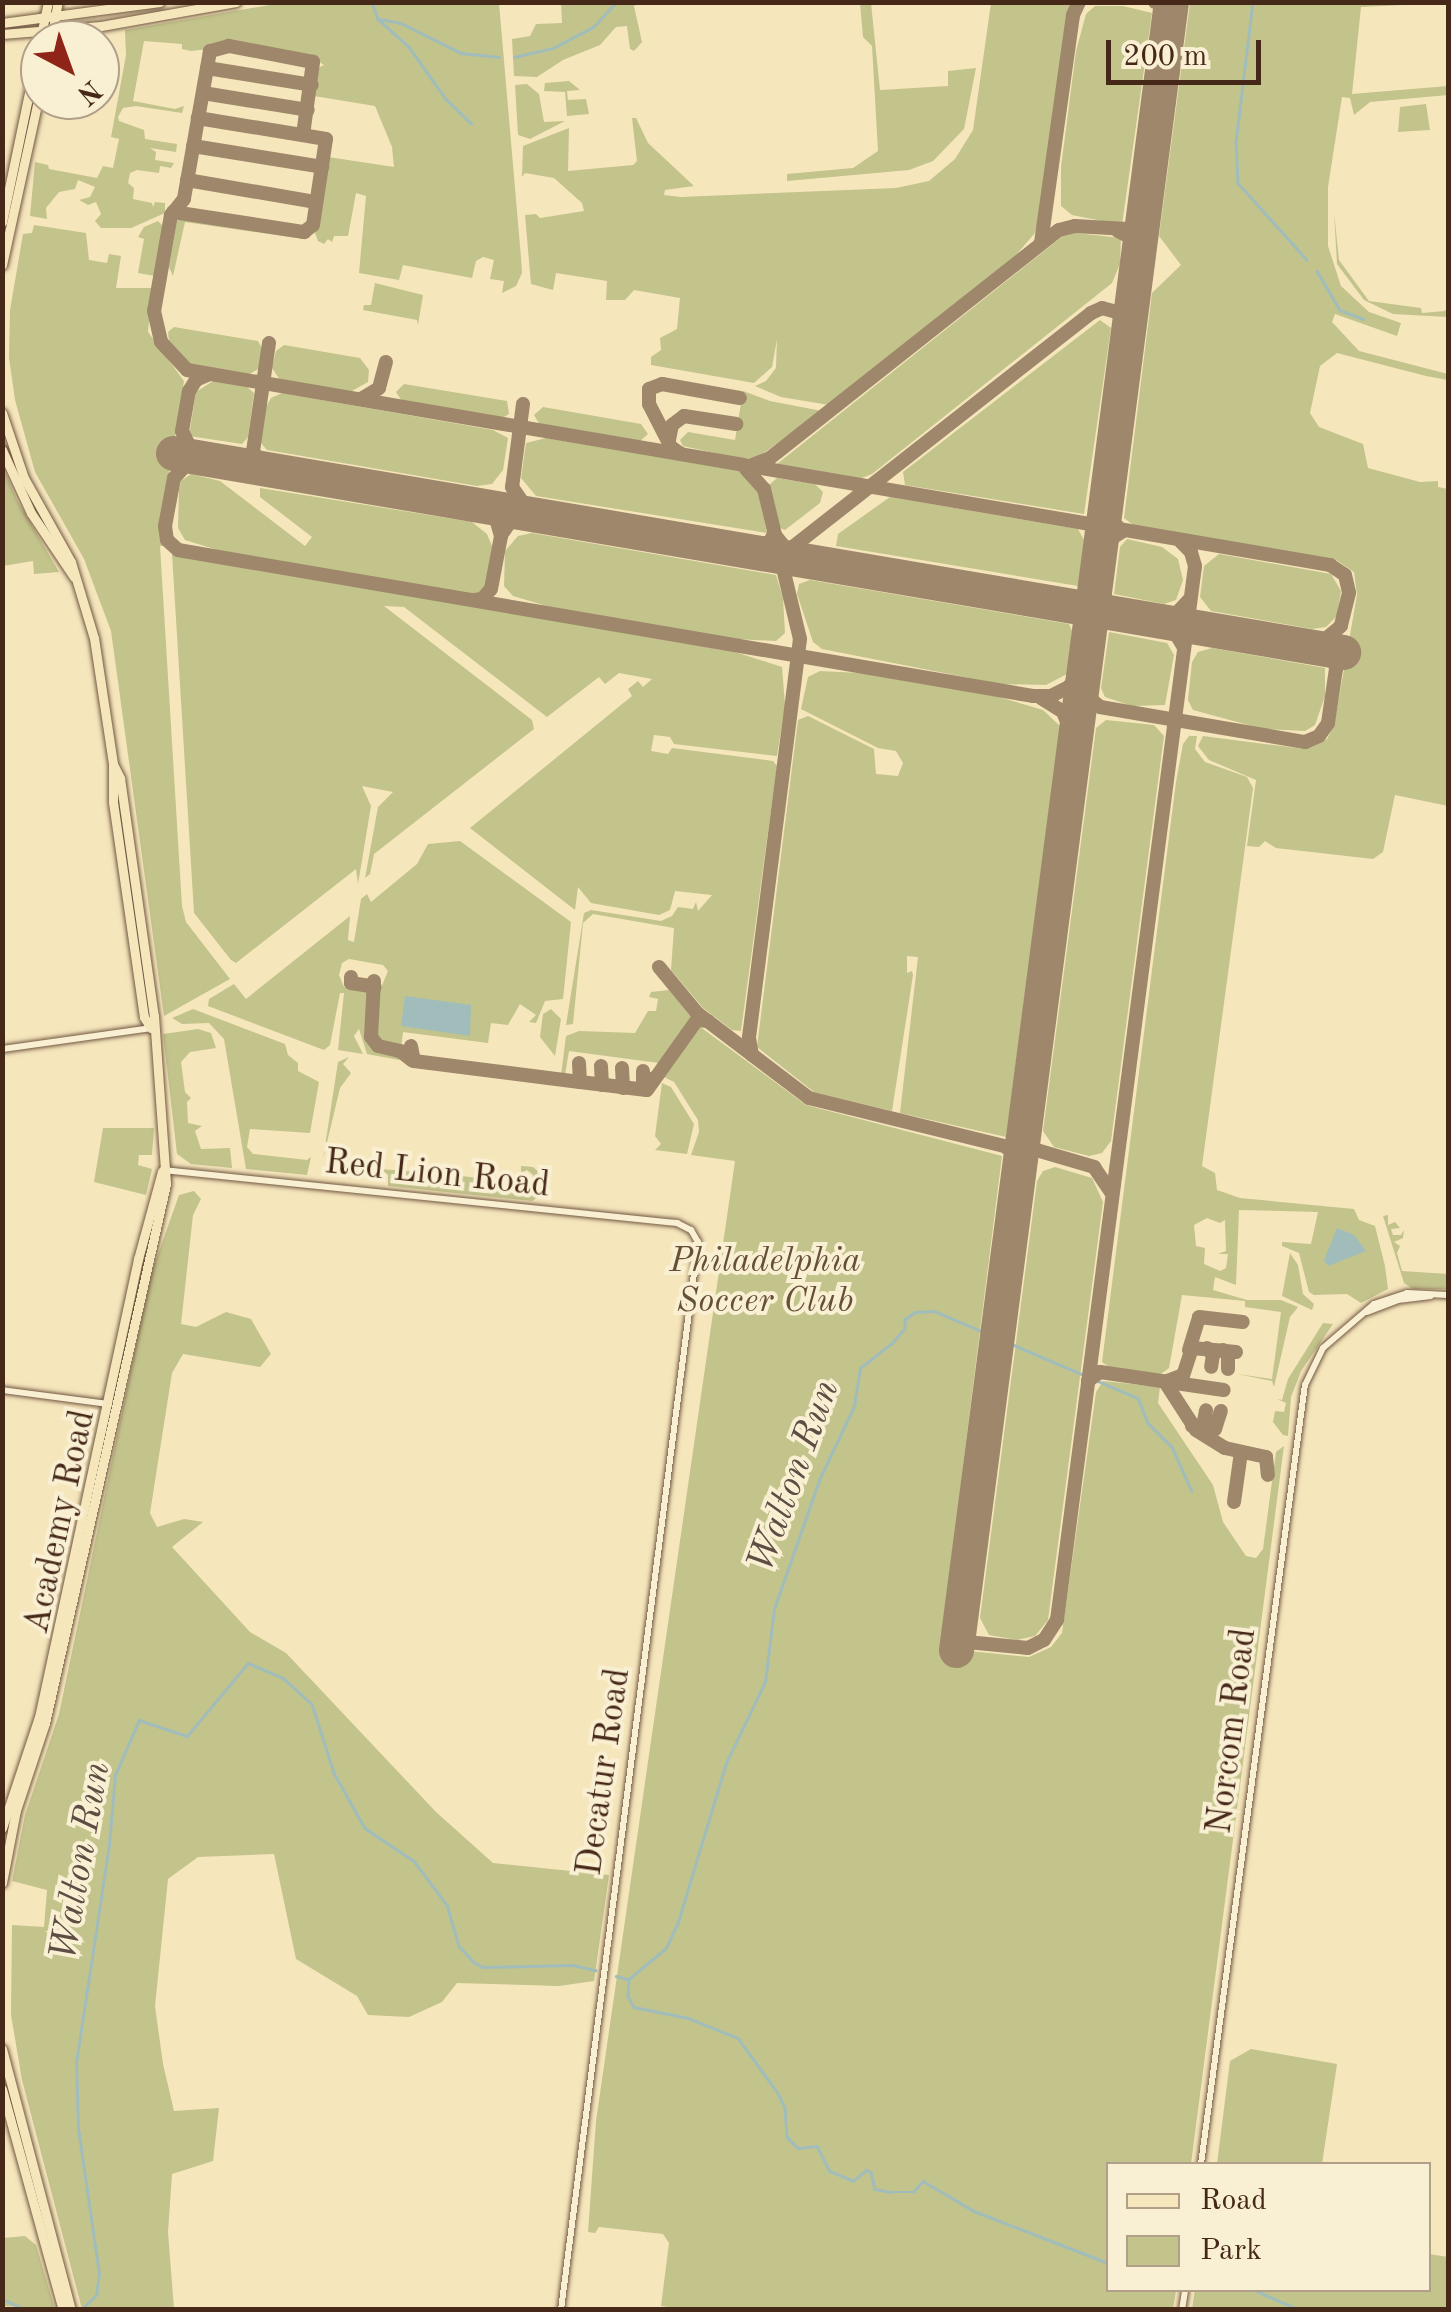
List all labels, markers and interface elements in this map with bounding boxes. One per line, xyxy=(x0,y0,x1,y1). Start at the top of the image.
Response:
north arrow xyxy=(20,20,120,120)
scale bar xyxy=(1111,20,1266,82)
text: 200 m xyxy=(1123,42,1207,72)
text: N xyxy=(71,74,106,109)
street label: Red Lion Road xyxy=(322,1142,552,1208)
park label: Philadelphia Soccer Club xyxy=(669,1241,861,1323)
water label: Walton Run xyxy=(739,1374,851,1580)
street label: Academy Road xyxy=(17,1406,105,1638)
street label: Norcom Road xyxy=(1200,1626,1266,1836)
street label: Decatur Road xyxy=(570,1666,640,1878)
water label: Walton Run xyxy=(42,1758,122,1966)
legend xyxy=(1106,2162,1431,2292)
text: Road xyxy=(1200,2186,1267,2216)
text: Park xyxy=(1200,2236,1262,2266)

